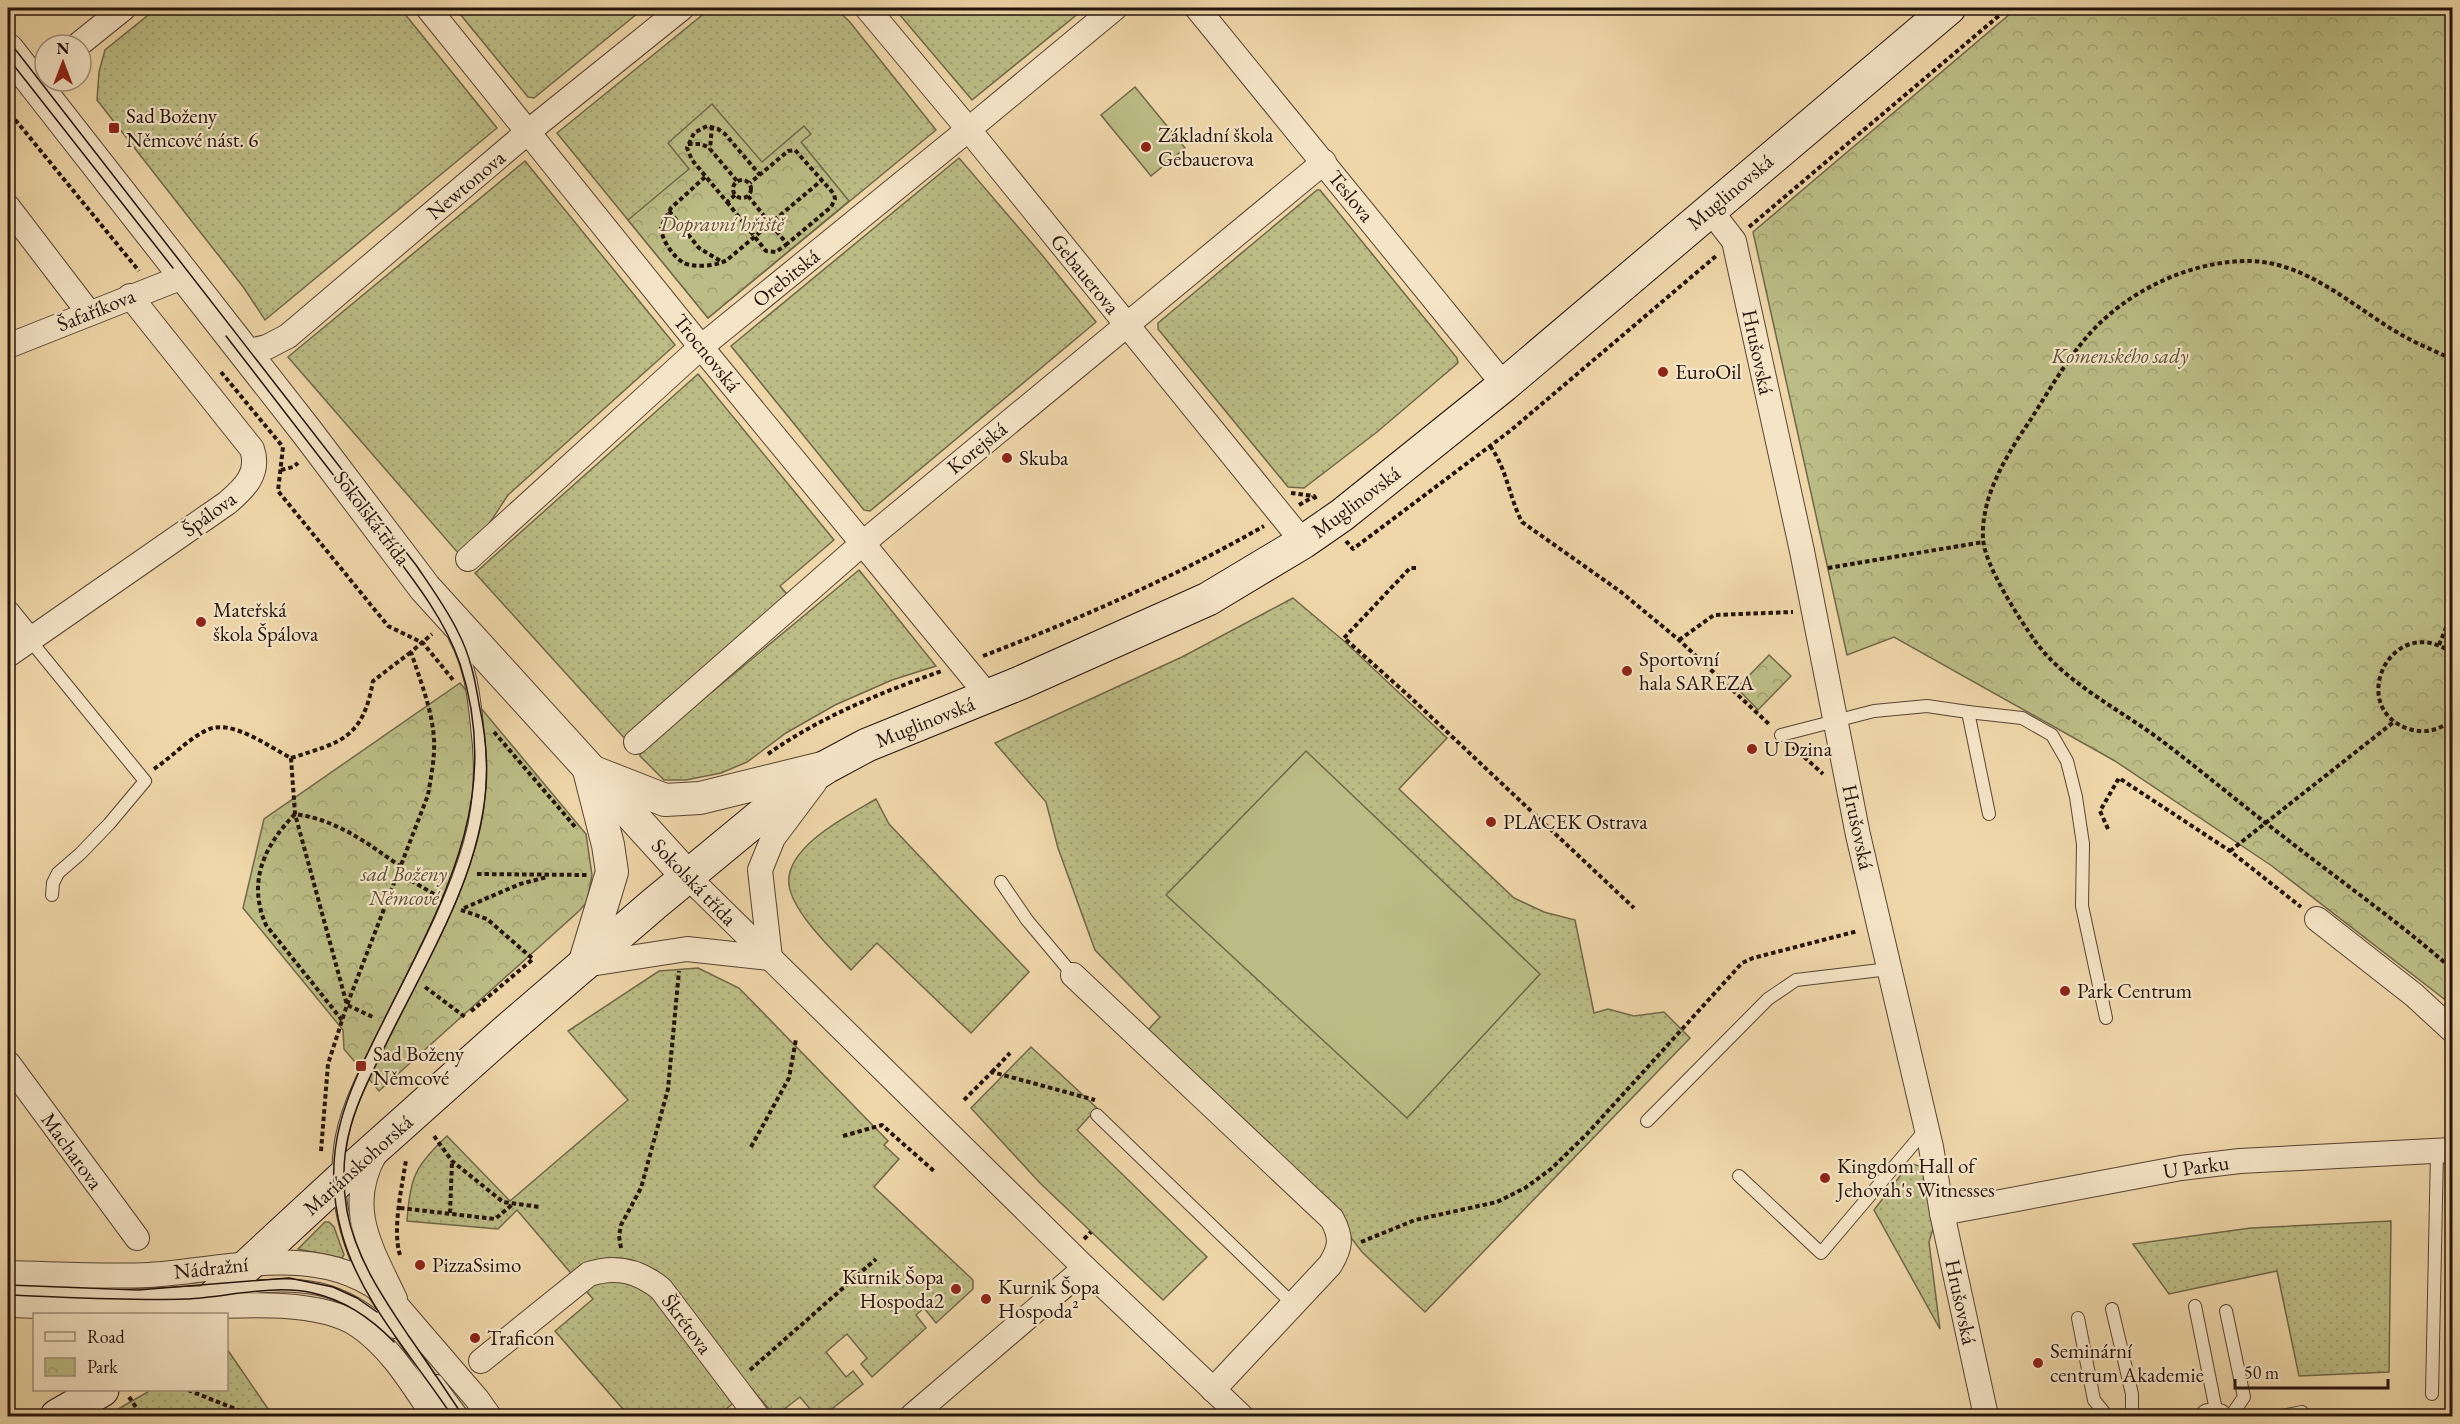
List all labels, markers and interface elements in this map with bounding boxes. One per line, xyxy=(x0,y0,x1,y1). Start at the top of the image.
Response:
north arrow xyxy=(33,33,93,93)
text: N xyxy=(57,38,70,59)
place label: Sad Boženy Němcové nást. 6 xyxy=(126,102,258,153)
marker: Sad Boženy Němcové nást. 6 xyxy=(107,121,121,135)
place label: Základní škola Gebauerova xyxy=(1158,121,1274,172)
marker: Základní škola Gebauerova xyxy=(1139,140,1153,154)
street label: Newtonova xyxy=(421,143,511,225)
street label: Muglinovská xyxy=(1681,147,1779,236)
street label: Teslova xyxy=(1322,164,1381,228)
park label: Dopravní hřiště xyxy=(659,210,787,237)
street label: Gebauerova xyxy=(1045,228,1126,320)
street label: Orebitská xyxy=(747,242,825,313)
street label: Šafaříkova xyxy=(53,281,139,337)
street label: Hrušovská xyxy=(1736,307,1781,397)
street label: Trocnovská xyxy=(668,308,748,398)
park label: Komenského sady xyxy=(2050,342,2189,369)
place label: EuroOil xyxy=(1675,358,1742,385)
marker: EuroOil xyxy=(1656,365,1670,379)
street label: Korejská xyxy=(941,415,1013,480)
place label: Skuba xyxy=(1019,444,1069,471)
marker: Skuba xyxy=(1000,451,1014,465)
street label: Muglinovská xyxy=(1306,459,1406,544)
street label: Sokolská třída xyxy=(328,465,417,571)
street label: Špálova xyxy=(176,484,242,542)
place label: Mateřská škola Špálova xyxy=(213,596,319,647)
marker: Mateřská škola Špálova xyxy=(194,615,208,629)
place label: Sportovní hala SAREZA xyxy=(1639,645,1755,696)
marker: Sportovní hala SAREZA xyxy=(1620,664,1634,678)
street label: Muglinovská xyxy=(871,689,979,754)
place label: U Dzina xyxy=(1764,735,1833,762)
marker: U Dzina xyxy=(1745,742,1759,756)
street label: Hrušovská xyxy=(1836,782,1881,872)
place label: PLACEK Ostrava xyxy=(1503,808,1648,835)
marker: PLACEK Ostrava xyxy=(1484,815,1498,829)
street label: Sokolská třída xyxy=(646,832,743,932)
park label: sad Boženy Němcové xyxy=(360,860,447,911)
place label: Park Centrum xyxy=(2077,977,2192,1004)
marker: Park Centrum xyxy=(2058,984,2072,998)
place label: Sad Boženy Němcové xyxy=(373,1040,465,1091)
marker: Sad Boženy Němcové xyxy=(354,1059,368,1073)
street label: Macharova xyxy=(35,1107,110,1195)
street label: Mariánskohorská xyxy=(297,1108,419,1221)
street label: U Parku xyxy=(2161,1149,2231,1185)
place label: Kingdom Hall of Jehovah's Witnesses xyxy=(1835,1152,1995,1203)
marker: Kingdom Hall of Jehovah's Witnesses xyxy=(1818,1171,1832,1185)
street label: Nádražní xyxy=(172,1250,250,1285)
place label: PizzaSsimo xyxy=(432,1251,521,1278)
street label: Hrušovská xyxy=(1939,1257,1984,1347)
marker: PizzaSsimo xyxy=(413,1258,427,1272)
place label: Kurnik Šopa Hospoda2 xyxy=(842,1263,945,1314)
place label: Kurnik Šopa Hospoda² xyxy=(998,1273,1100,1324)
marker: Kurnik Šopa Hospoda2 xyxy=(949,1282,963,1296)
street label: Škrétova xyxy=(656,1288,719,1360)
marker: Kurnik Šopa Hospoda² xyxy=(979,1292,993,1306)
legend xyxy=(33,1313,228,1391)
place label: Traficon xyxy=(487,1324,555,1351)
text: Road xyxy=(87,1325,126,1348)
marker: Traficon xyxy=(468,1331,482,1345)
place label: Seminární centrum Akademie xyxy=(2050,1337,2204,1388)
scale bar xyxy=(2235,1352,2388,1390)
text: Park xyxy=(87,1355,118,1378)
marker: Seminární centrum Akademie xyxy=(2031,1356,2045,1370)
text: 50 m xyxy=(2244,1361,2279,1384)

